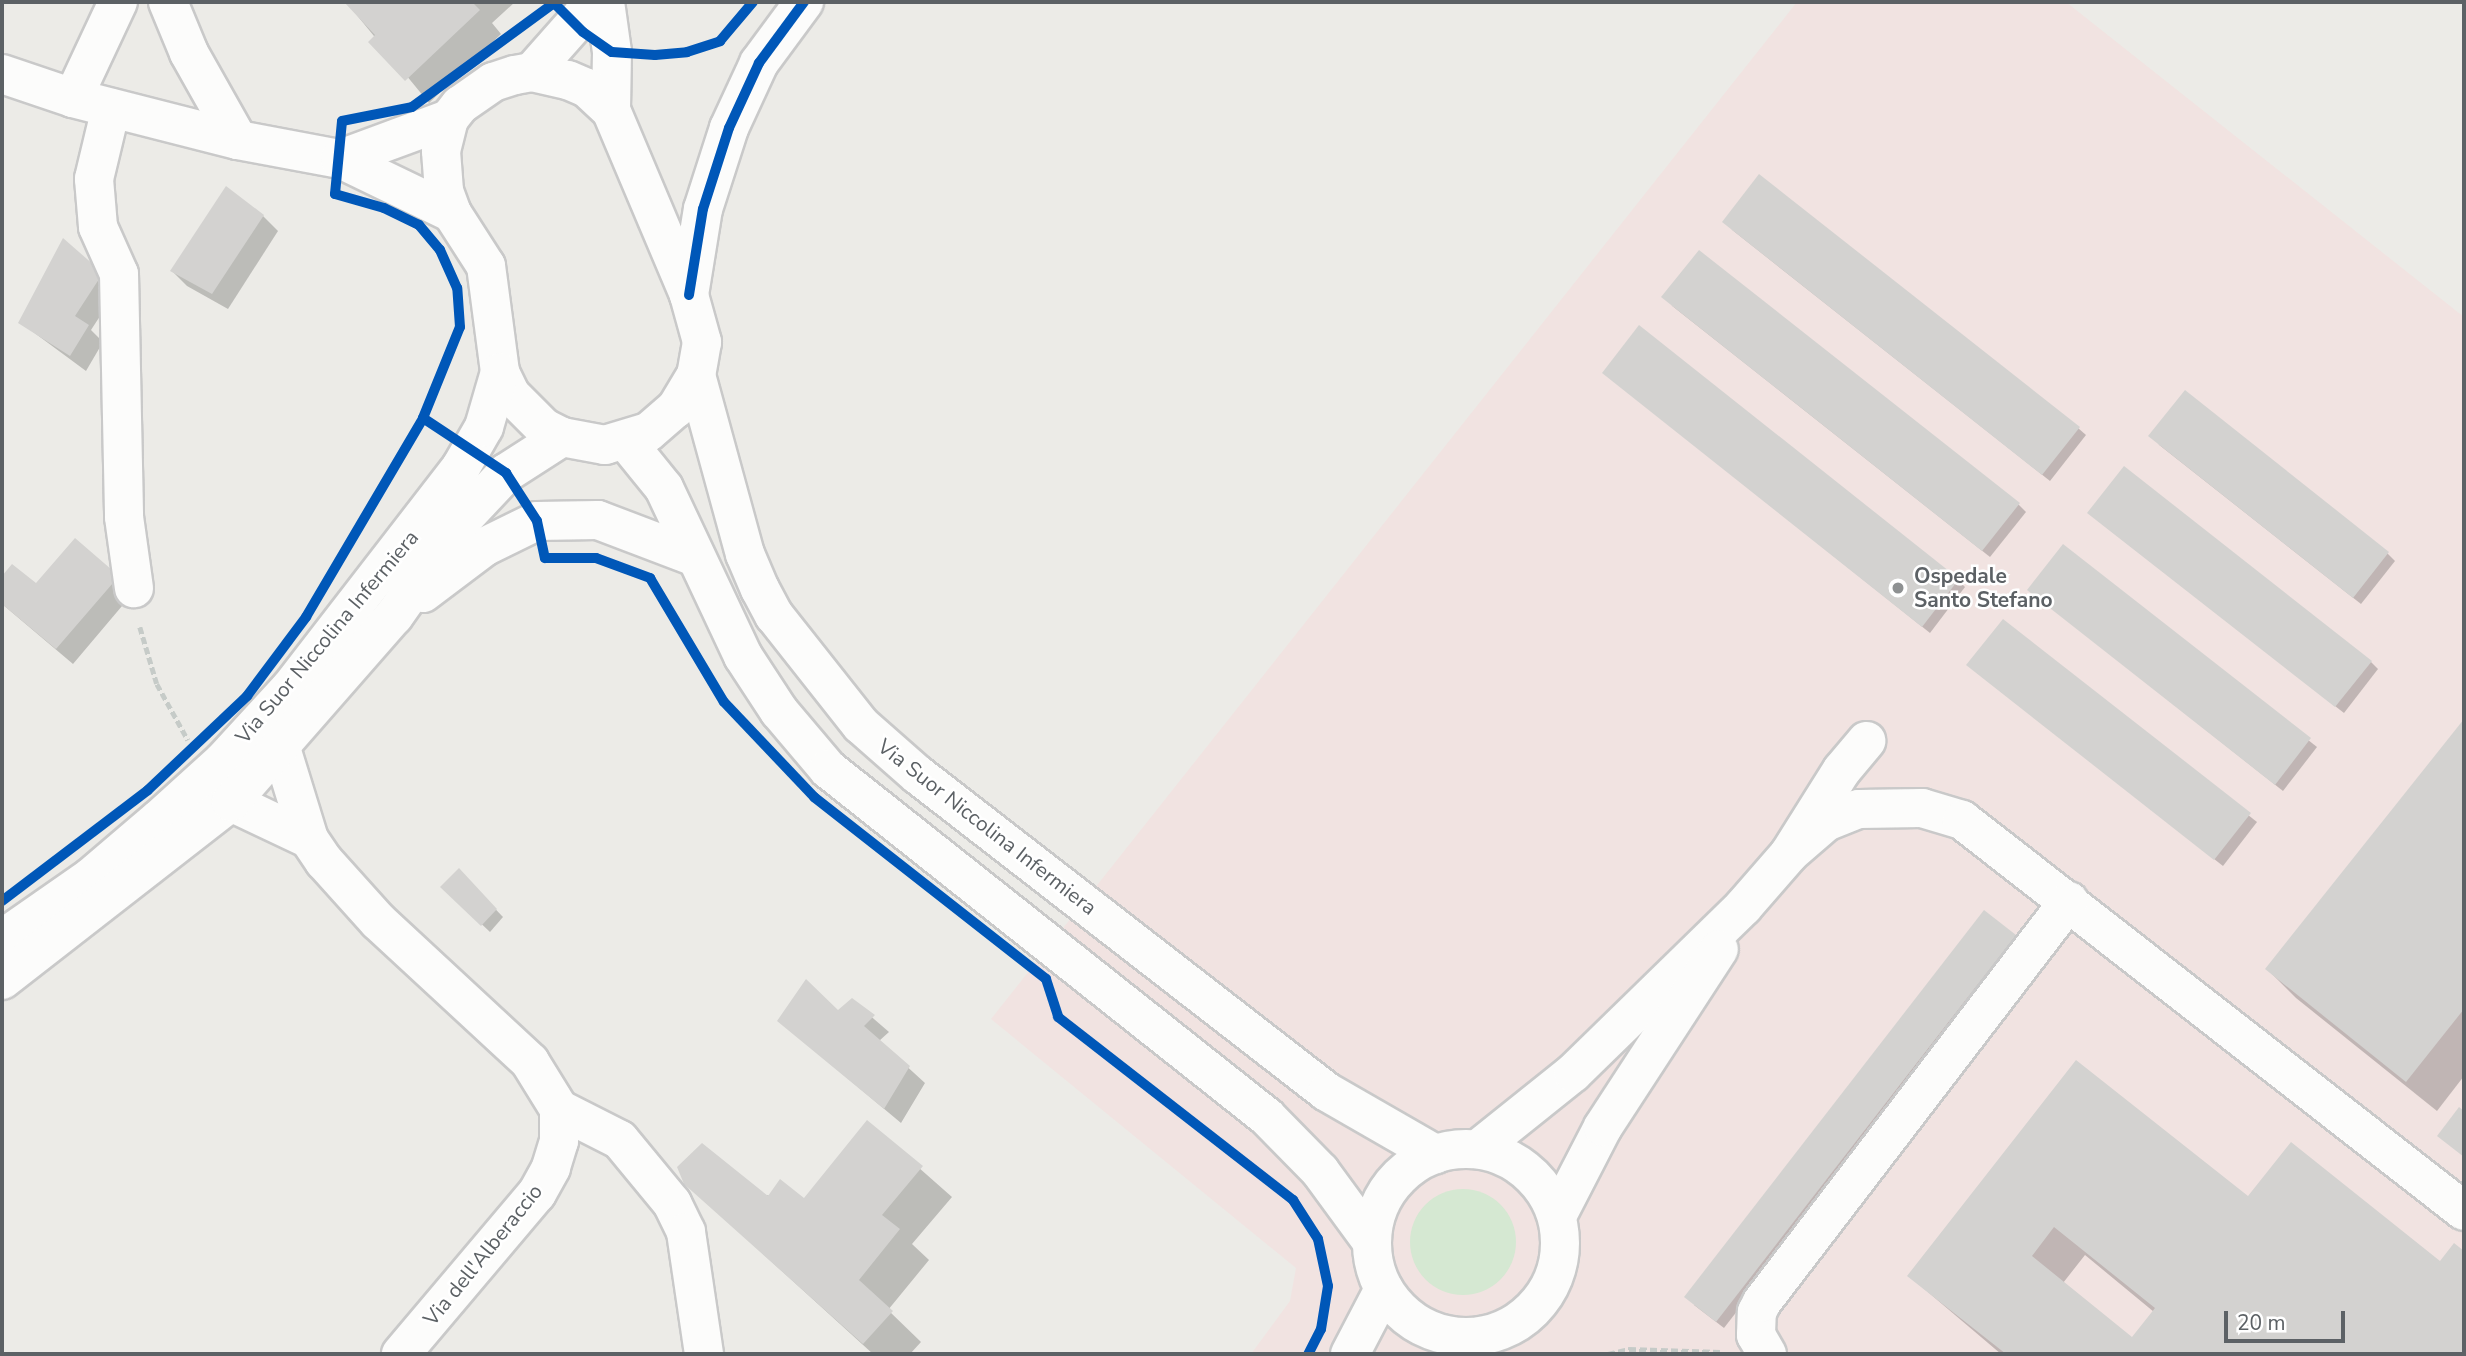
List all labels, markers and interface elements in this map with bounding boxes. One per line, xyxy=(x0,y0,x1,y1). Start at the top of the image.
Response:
street label: Via Suor Niccolina Infermiera xyxy=(230,525,424,749)
place label: Ospedale Santo Stefano xyxy=(1914,563,2053,613)
marker: Ospedale Santo Stefano xyxy=(1888,578,1908,598)
street label: Via Suor Niccolina Infermiera xyxy=(872,734,1102,920)
street label: Via dell'Alberaccio xyxy=(418,1179,548,1331)
scale bar xyxy=(2228,1296,2349,1340)
text: 20 m xyxy=(2237,1309,2286,1337)

